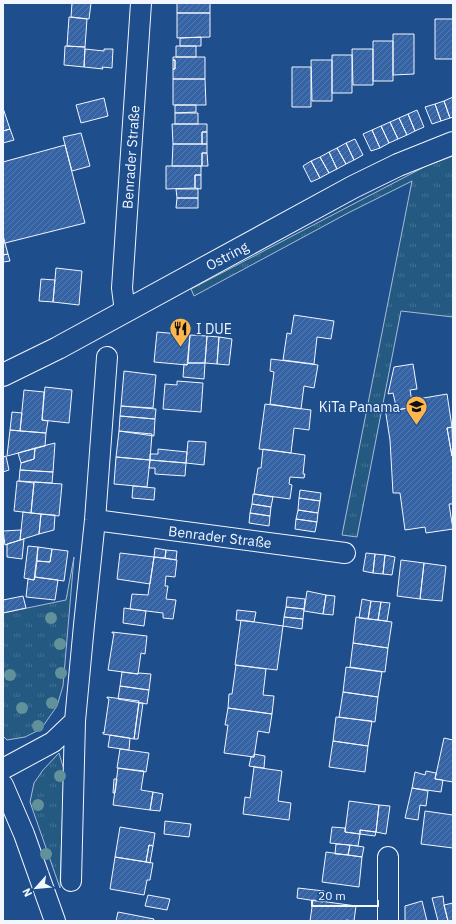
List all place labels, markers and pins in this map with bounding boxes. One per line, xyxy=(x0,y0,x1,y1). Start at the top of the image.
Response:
restaurant icon: I DUE xyxy=(167,316,193,349)
place label: I DUE xyxy=(196,320,232,338)
school or university icon: KiTa Panama xyxy=(403,394,429,427)
place label: KiTa Panama xyxy=(319,398,401,416)

